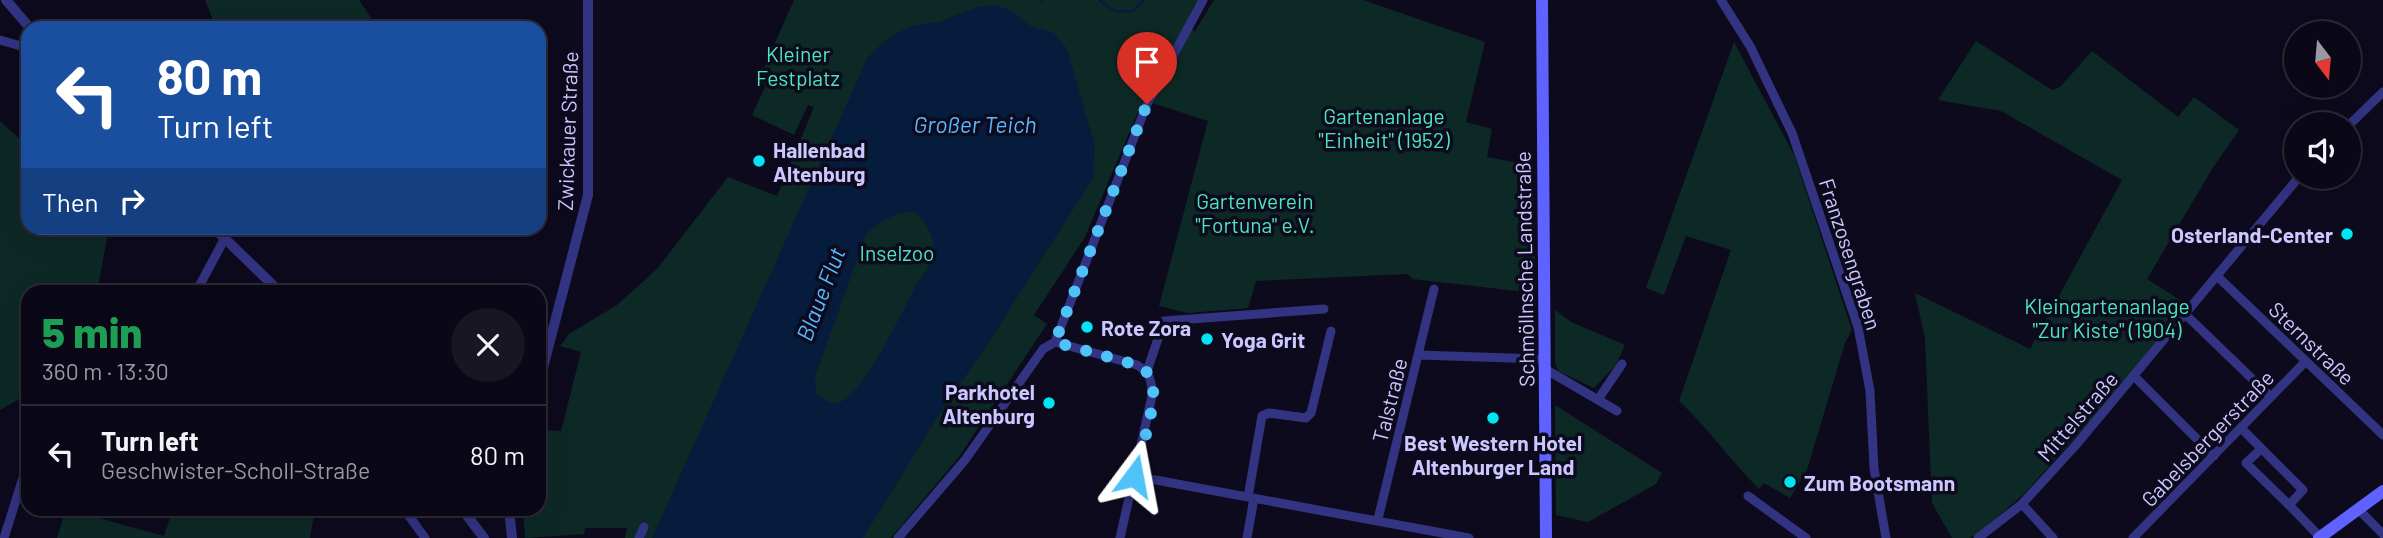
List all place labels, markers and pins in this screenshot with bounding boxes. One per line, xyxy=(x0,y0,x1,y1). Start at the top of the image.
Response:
pin xyxy=(1117,32,1177,104)
place label: Hallenbad Altenburg xyxy=(773,137,866,186)
marker: Hallenbad Altenburg xyxy=(751,153,767,169)
place label: Osterland-Center xyxy=(2171,222,2333,247)
marker: Osterland-Center xyxy=(2339,226,2355,242)
place label: Rote Zora xyxy=(1101,315,1191,340)
marker: Rote Zora xyxy=(1079,319,1095,335)
place label: Yoga Grit xyxy=(1221,327,1305,352)
marker: Yoga Grit xyxy=(1199,331,1215,347)
place label: Parkhotel Altenburg xyxy=(942,379,1035,428)
marker: Parkhotel Altenburg xyxy=(1041,395,1057,411)
marker: Best Western Hotel Altenburger Land xyxy=(1485,410,1501,426)
place label: Best Western Hotel Altenburger Land xyxy=(1404,430,1582,479)
place label: Zum Bootsmann xyxy=(1804,470,1955,495)
marker: Zum Bootsmann xyxy=(1782,474,1798,490)

